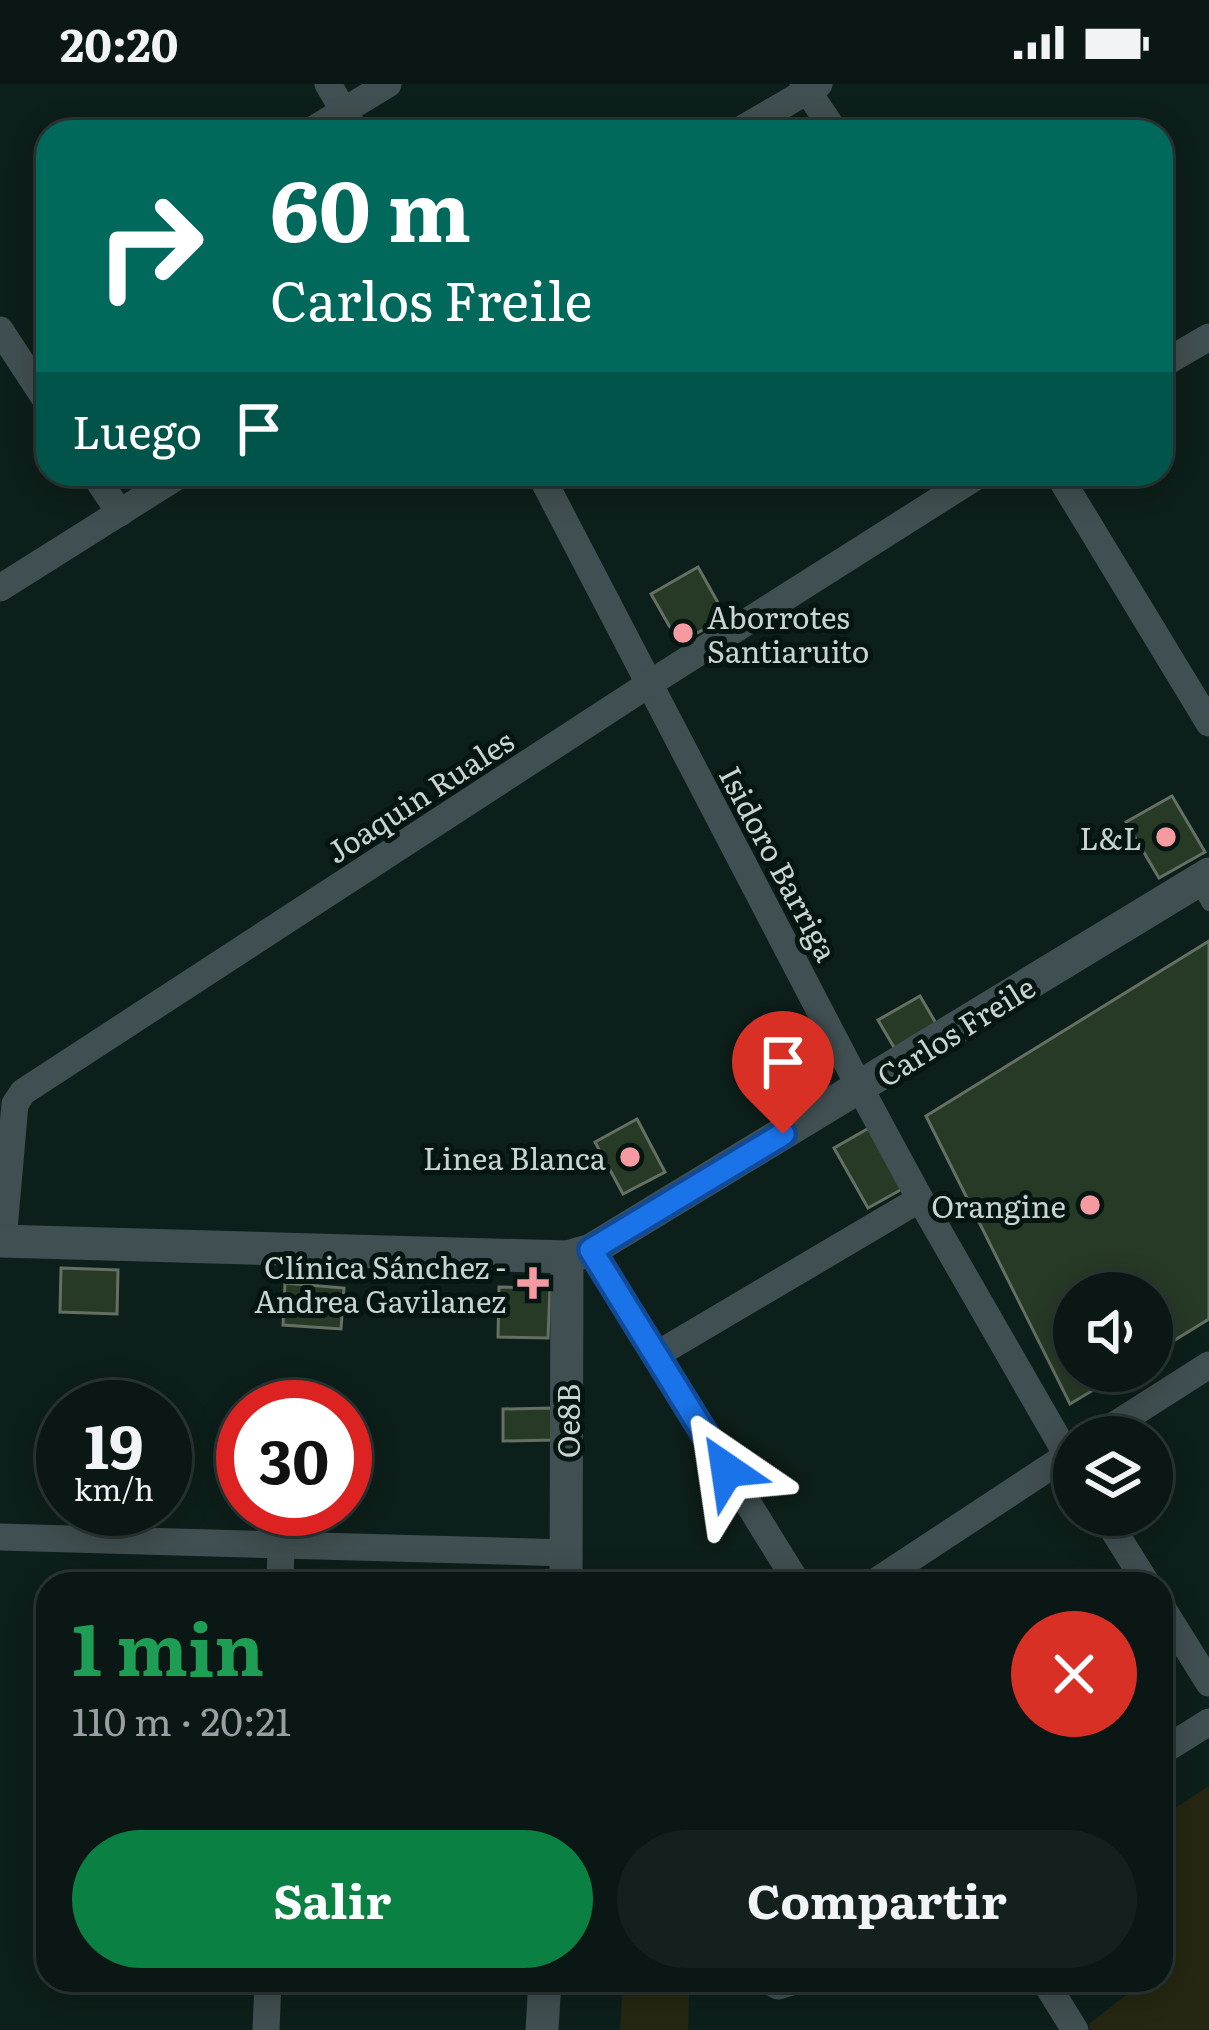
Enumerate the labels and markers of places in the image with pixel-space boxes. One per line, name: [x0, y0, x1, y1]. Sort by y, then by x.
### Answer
place label: Aborrotes Santiaruito: [707, 594, 869, 672]
marker: Aborrotes Santiaruito: [670, 620, 696, 646]
place label: L&L: [1079, 815, 1142, 859]
marker: L&L: [1153, 824, 1179, 850]
pin: [732, 1011, 834, 1134]
place label: Linea Blanca: [423, 1135, 607, 1179]
marker: Linea Blanca: [617, 1144, 643, 1170]
place label: Orangine: [931, 1183, 1066, 1227]
marker: Orangine: [1077, 1192, 1103, 1218]
place label: Clínica Sánchez - Andrea Gavilanez: [254, 1244, 506, 1322]
marker: Clínica Sánchez - Andrea Gavilanez: [517, 1267, 549, 1299]

